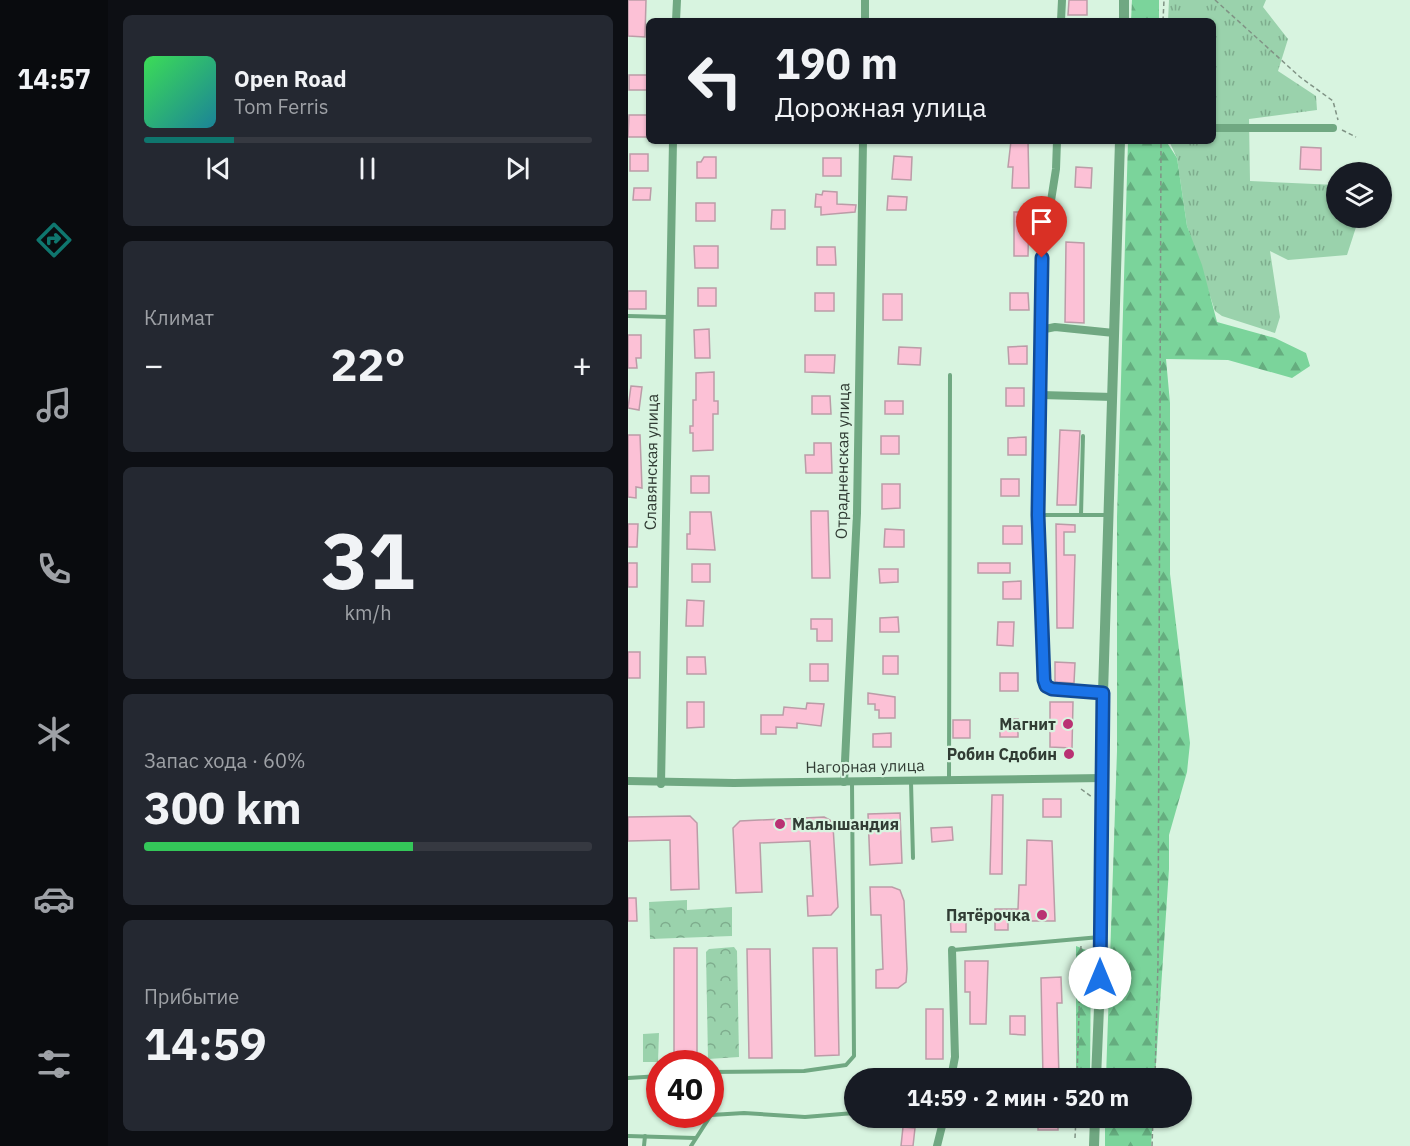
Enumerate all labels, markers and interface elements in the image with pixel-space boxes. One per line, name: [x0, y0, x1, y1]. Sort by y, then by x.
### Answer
text: 190 m: [775, 36, 898, 91]
icon: left: [676, 42, 754, 120]
text: 14:57: [17, 61, 91, 96]
text: Open Road: [234, 64, 347, 93]
text: Дорожная улица: [775, 89, 987, 124]
text: Tom Ferris: [234, 93, 329, 120]
icon: previous: [202, 152, 235, 185]
icon: pause: [351, 152, 384, 185]
icon: next: [501, 152, 534, 185]
map controls: [1326, 162, 1392, 228]
button: layers: [1326, 162, 1392, 228]
pin: [1016, 196, 1067, 258]
icon: arrive: [1025, 205, 1058, 238]
icon: directions: [33, 219, 75, 261]
text: Климат: [144, 304, 214, 331]
text: 22°: [330, 335, 406, 393]
text: −: [144, 343, 164, 386]
text: +: [572, 343, 592, 386]
street label: Отрадненская улица: [831, 382, 853, 539]
icon: music: [33, 384, 75, 426]
street label: Славянская улица: [640, 393, 662, 530]
text: 31: [321, 509, 415, 610]
icon: phone: [33, 548, 75, 590]
text: km/h: [344, 599, 392, 626]
icon: climate: [33, 713, 75, 755]
place label: Магнит: [999, 714, 1056, 734]
marker: Магнит: [1061, 717, 1075, 731]
place label: Робин Сдобин: [947, 744, 1057, 764]
text: Запас хода · 60%: [144, 747, 306, 774]
marker: Робин Сдобин: [1062, 747, 1076, 761]
street label: Нагорная улица: [805, 755, 925, 777]
text: 300 km: [144, 778, 302, 836]
place label: Малышандия: [792, 814, 899, 834]
marker: Малышандия: [773, 817, 787, 831]
icon: car: [33, 878, 75, 920]
place label: Пятёрочка: [946, 905, 1030, 925]
marker: Пятёрочка: [1035, 908, 1049, 922]
position arrow: [1068, 946, 1132, 1010]
text: Прибытие: [144, 983, 239, 1010]
text: 14:59: [144, 1014, 267, 1072]
icon: filters: [33, 1043, 75, 1085]
speed limit sign: 40: [646, 1050, 724, 1128]
text: 14:59 · 2 мин · 520 m: [907, 1083, 1129, 1112]

